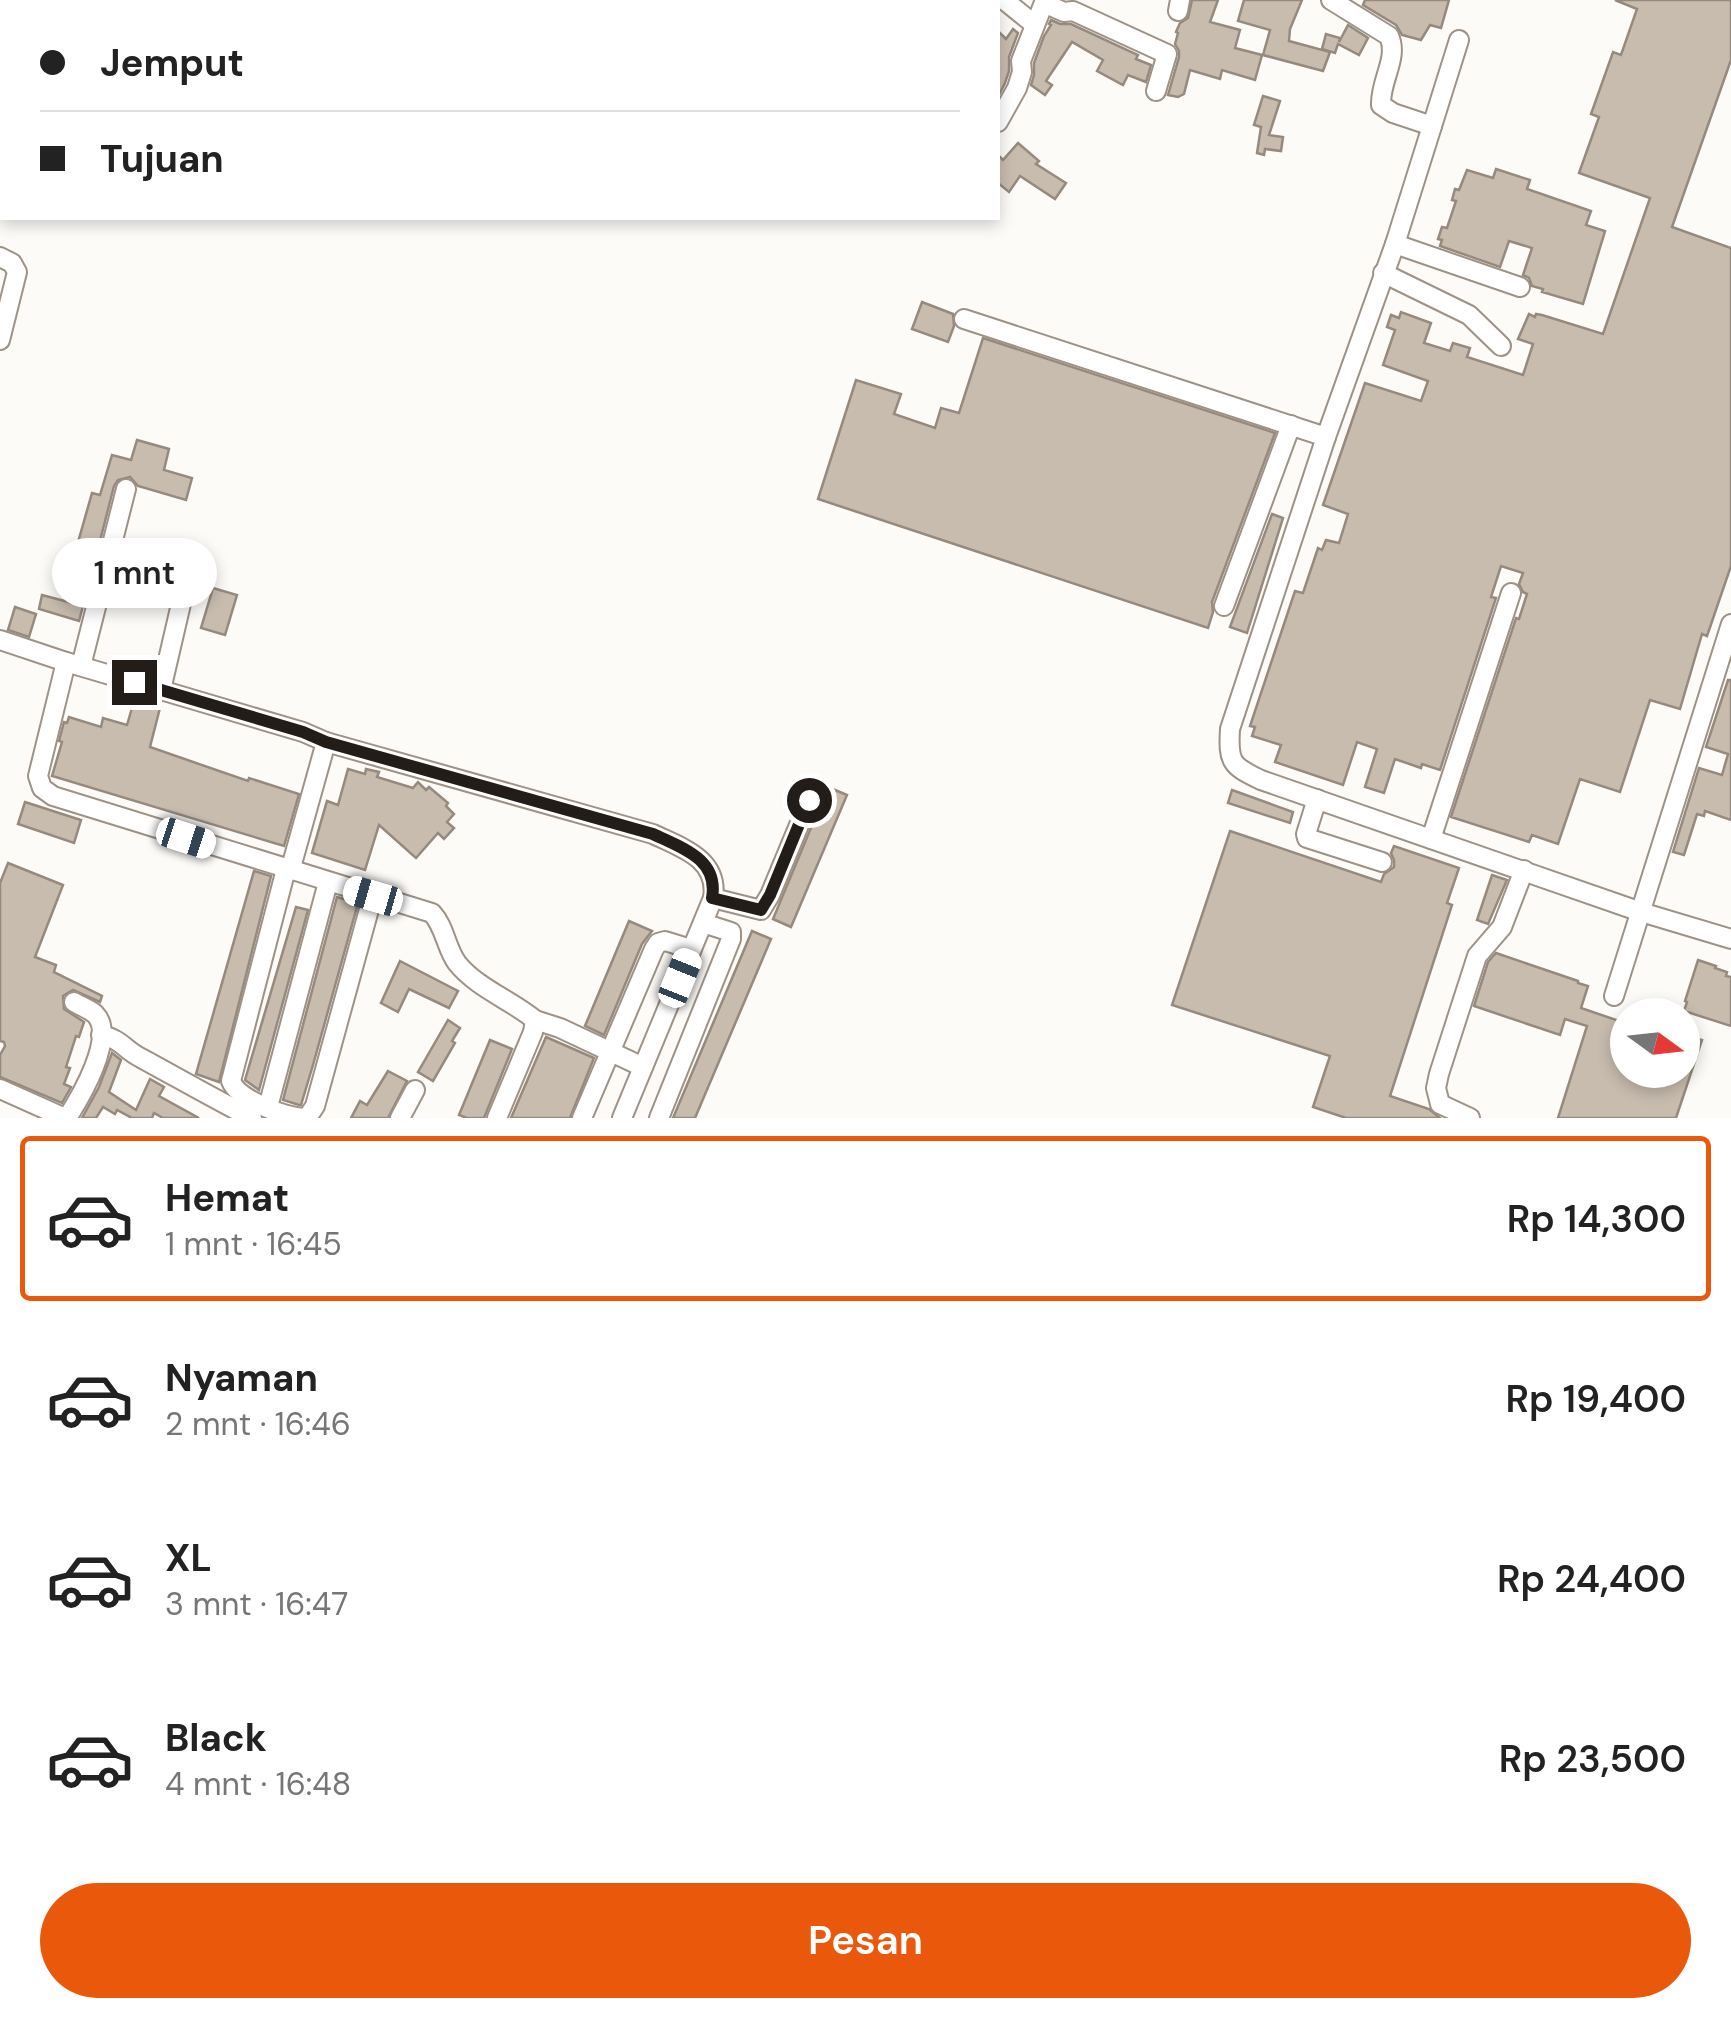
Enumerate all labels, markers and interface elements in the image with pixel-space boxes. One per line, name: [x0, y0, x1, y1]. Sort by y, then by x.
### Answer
text: Jemput: [100, 38, 244, 88]
text: Tujuan: [100, 134, 224, 184]
callout: 1 mnt: [52, 537, 216, 607]
text: 1 mnt: [94, 552, 175, 594]
route end: [112, 660, 157, 705]
route start: [787, 778, 832, 823]
car: [153, 814, 219, 862]
car: [340, 873, 406, 919]
car: [655, 945, 705, 1011]
north arrow: [1610, 998, 1700, 1088]
map controls: [1610, 998, 1700, 1088]
text: Hemat: [165, 1173, 289, 1223]
icon: car: [45, 1174, 135, 1264]
text: Rp 14,300: [1507, 1194, 1686, 1244]
text: 1 mnt · 16:45: [165, 1223, 342, 1265]
text: Nyaman: [165, 1353, 318, 1403]
icon: car: [45, 1354, 135, 1444]
text: Rp 19,400: [1505, 1374, 1686, 1424]
text: 2 mnt · 16:46: [165, 1403, 351, 1445]
text: XL: [165, 1533, 212, 1583]
icon: car: [45, 1534, 135, 1624]
text: Rp 24,400: [1497, 1554, 1686, 1604]
text: 3 mnt · 16:47: [165, 1583, 348, 1625]
text: Black: [165, 1713, 267, 1763]
icon: car: [45, 1714, 135, 1804]
text: Rp 23,500: [1499, 1734, 1686, 1784]
text: 4 mnt · 16:48: [165, 1763, 351, 1805]
button: Pesan: [40, 1883, 1691, 1998]

